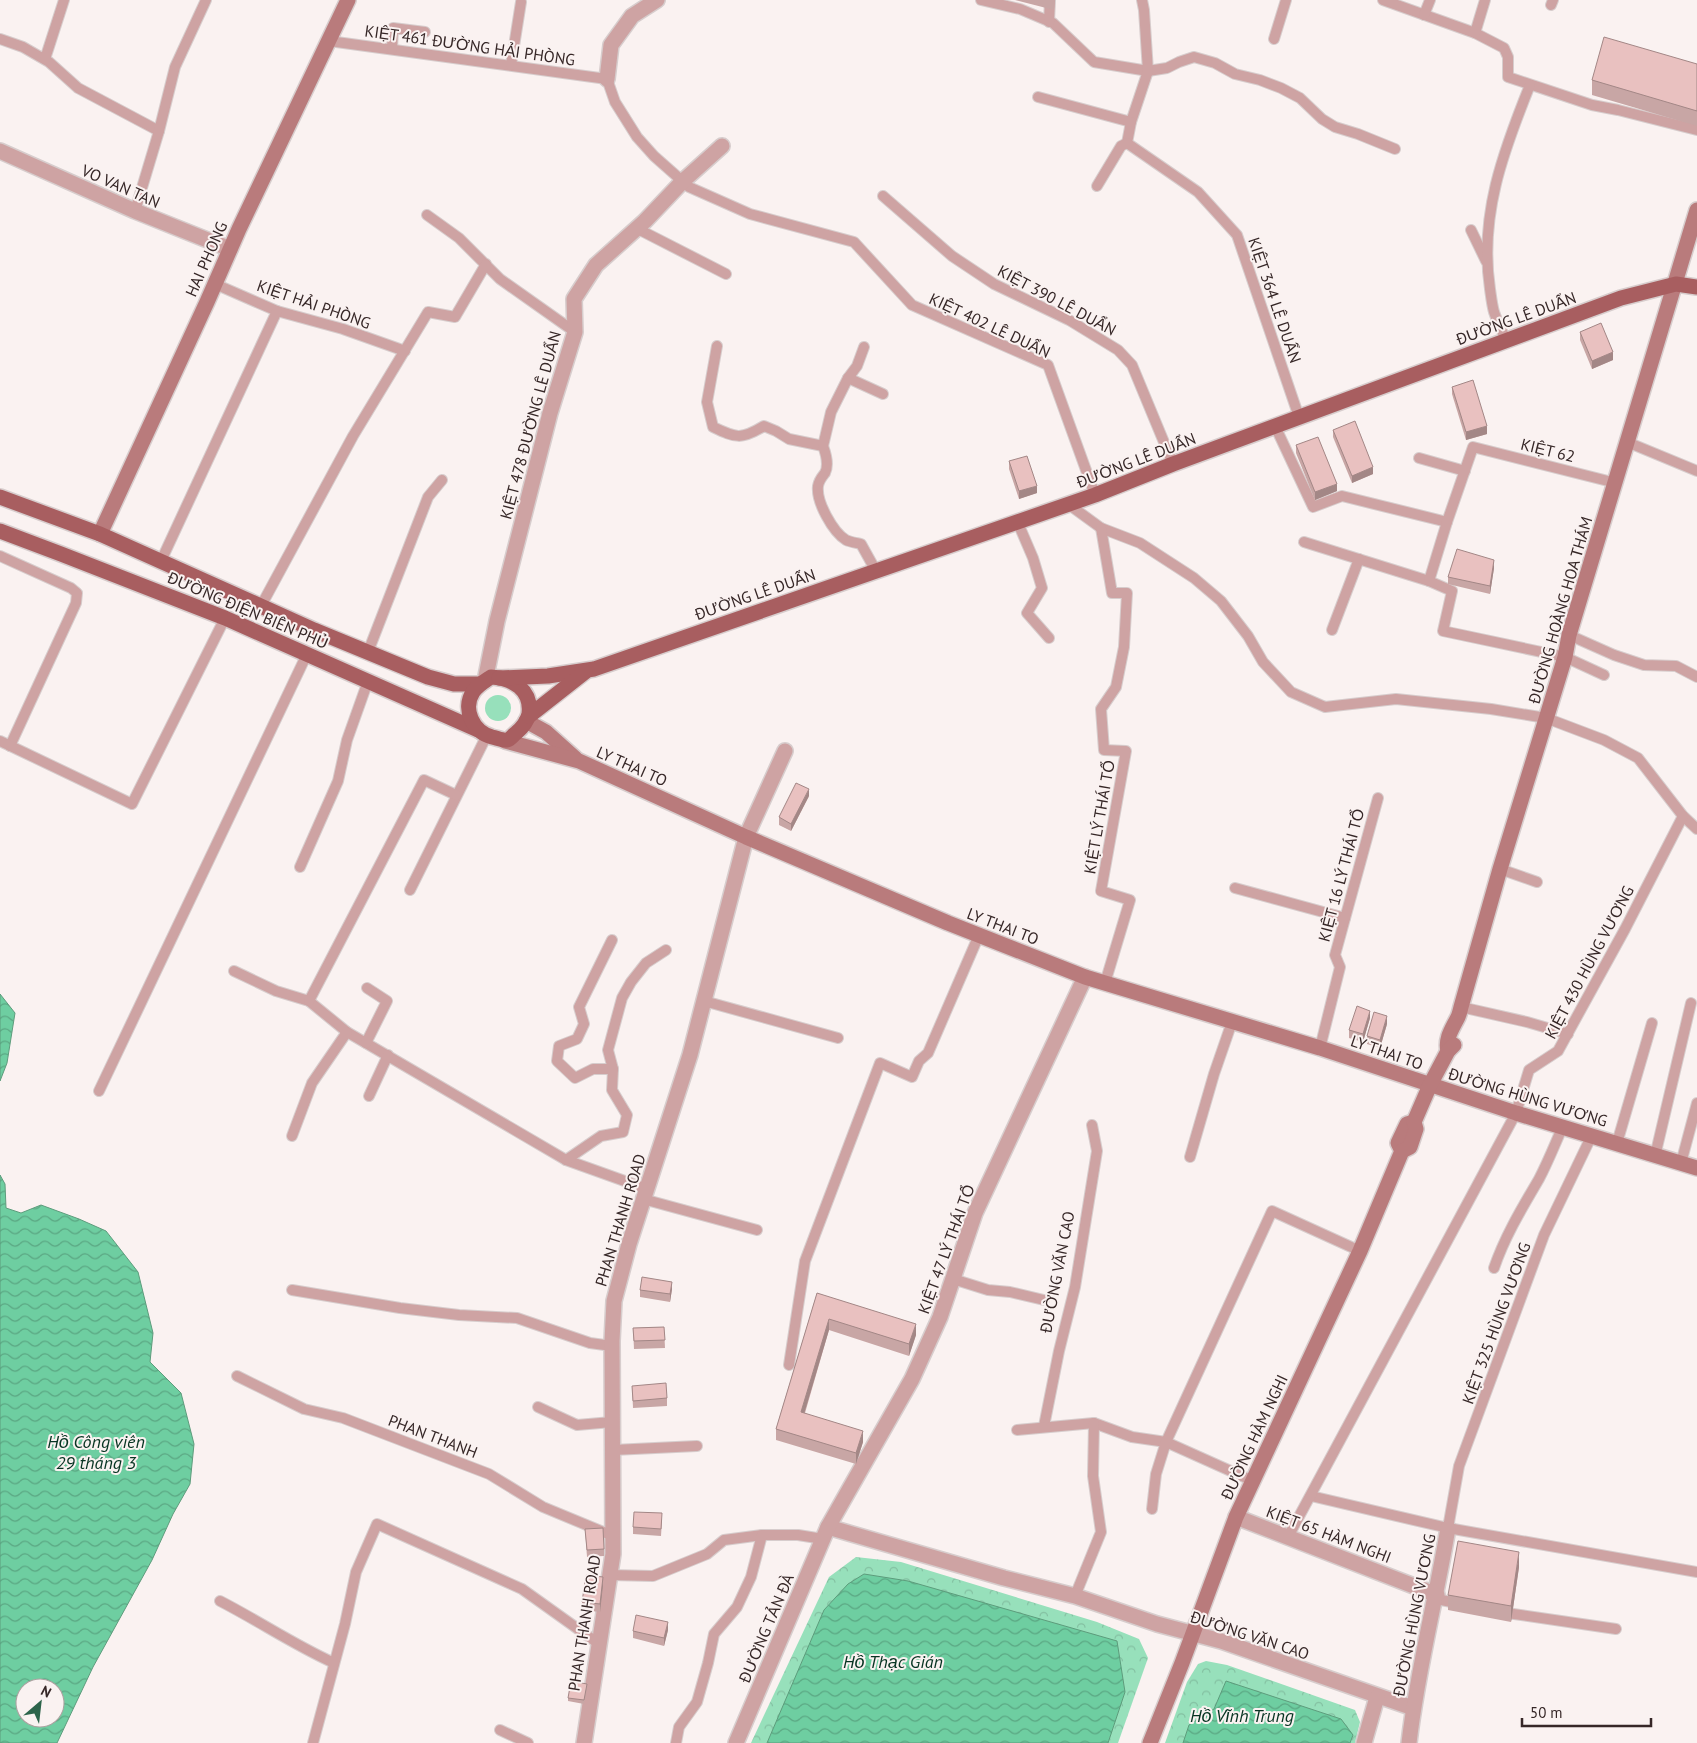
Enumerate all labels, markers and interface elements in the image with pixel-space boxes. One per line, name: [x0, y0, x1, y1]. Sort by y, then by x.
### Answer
street label: KIỆT 461 ĐƯỜNG HẢI PHÒNG: [363, 20, 577, 70]
street label: VO VAN TAN: [78, 159, 163, 212]
street label: HAI PHONG: [181, 218, 231, 300]
street label: KIỆT 364 LÊ DUẨN: [1244, 235, 1306, 365]
street label: KIỆT 390 LÊ DUẨN: [994, 260, 1120, 340]
street label: KIỆT HẢI PHÒNG: [254, 275, 374, 333]
street label: ĐƯỜNG LÊ DUẨN: [1452, 287, 1579, 349]
street label: KIỆT 402 LÊ DUẨN: [926, 288, 1054, 362]
street label: KIỆT 478 ĐƯỜNG LÊ DUẨN: [495, 329, 565, 521]
street label: ĐƯỜNG LÊ DUẨN: [1073, 428, 1198, 492]
street label: KIỆT 62: [1519, 434, 1577, 466]
street label: ĐƯỜNG HOÀNG HOA THÁM: [1523, 514, 1596, 707]
street label: ĐƯỜNG LÊ DUẨN: [691, 564, 818, 624]
street label: ĐƯỜNG ĐIỆN BIÊN PHỦ: [164, 567, 331, 653]
street label: LY THAI TO: [593, 742, 671, 790]
street label: KIỆT LÝ THÁI TỔ: [1079, 759, 1119, 875]
street label: KIỆT 16 LÝ THÁI TỔ: [1314, 806, 1368, 944]
street label: KIỆT 430 HÙNG VƯƠNG: [1540, 882, 1638, 1042]
street label: LY THAI TO: [964, 903, 1042, 949]
street label: LY THAI TO: [1348, 1030, 1426, 1074]
street label: ĐƯỜNG HÙNG VƯƠNG: [1445, 1063, 1610, 1131]
street label: PHAN THANH ROAD: [590, 1151, 650, 1289]
street label: KIỆT 47 LÝ THÁI TỔ: [913, 1182, 979, 1316]
street label: ĐƯỜNG VĂN CAO: [1035, 1209, 1079, 1336]
street label: KIỆT 325 HÙNG VƯƠNG: [1457, 1239, 1535, 1407]
street label: ĐƯỜNG HÀM NGHI: [1216, 1371, 1292, 1504]
street label: PHAN THANH: [385, 1410, 481, 1462]
water label: Hồ Công viên 29 tháng 3: [47, 1430, 145, 1474]
street label: KIỆT 65 HÀM NGHI: [1264, 1501, 1394, 1567]
street label: ĐƯỜNG HÙNG VƯƠNG: [1388, 1532, 1440, 1699]
street label: PHAN THANH ROAD: [563, 1553, 605, 1693]
street label: ĐƯỜNG TẢN ĐÀ: [734, 1570, 798, 1686]
street label: ĐƯỜNG VĂN CAO: [1187, 1606, 1312, 1664]
water label: Hồ Thạc Gián: [843, 1650, 943, 1673]
north arrow: [15, 1678, 65, 1728]
text: N: [38, 1681, 54, 1702]
scale bar: [1522, 1696, 1651, 1728]
text: 50 m: [1530, 1703, 1563, 1722]
water label: Hồ Vĩnh Trung: [1190, 1704, 1294, 1727]

